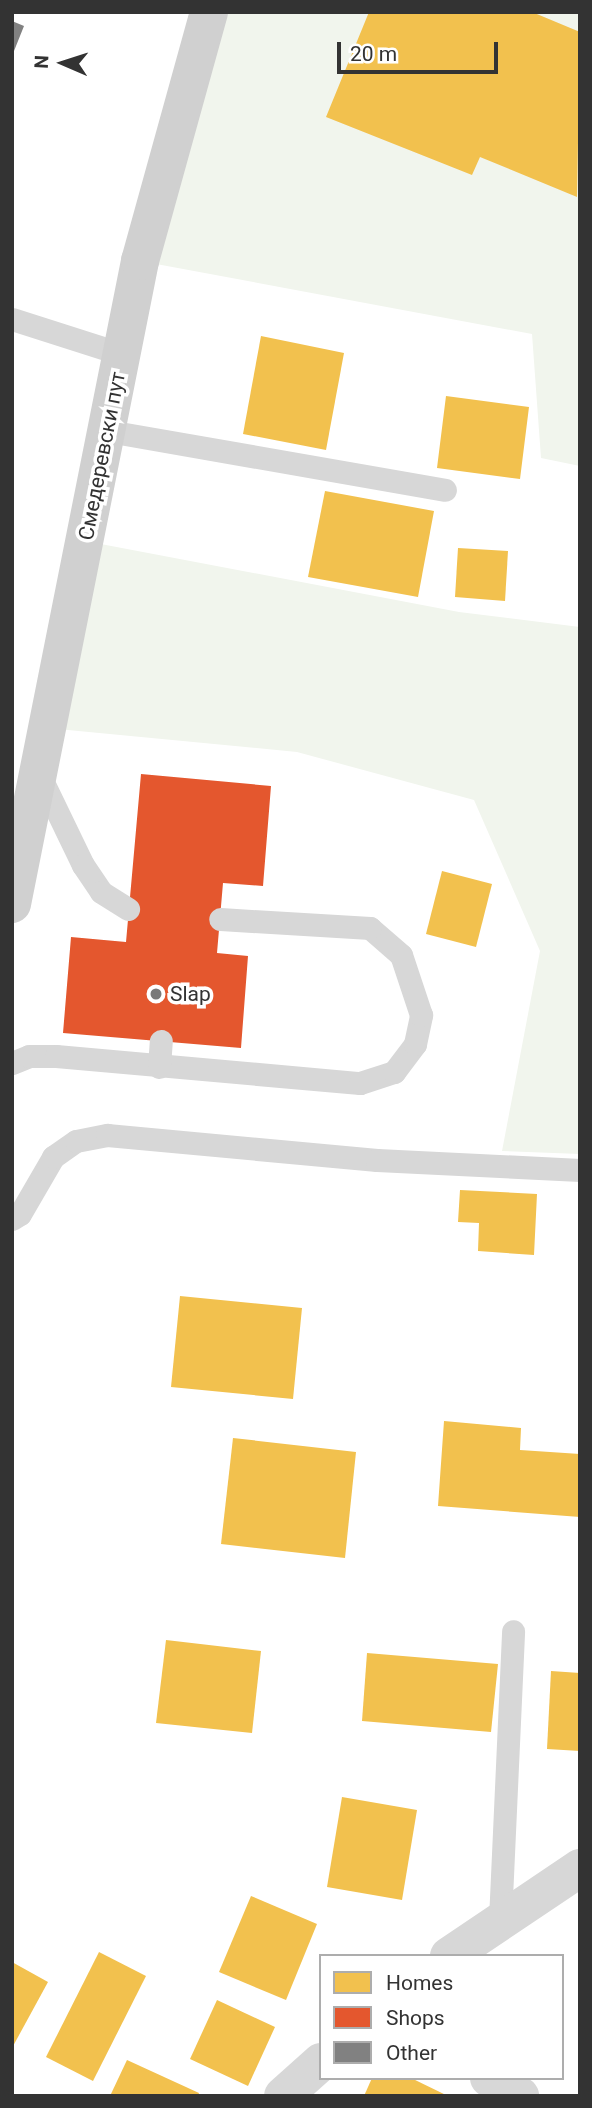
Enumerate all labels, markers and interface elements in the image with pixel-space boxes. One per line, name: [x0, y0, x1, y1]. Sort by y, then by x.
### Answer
north arrow: [28, 28, 98, 98]
scale bar: [340, 28, 501, 72]
text: 20 m: [350, 42, 397, 66]
text: N: [30, 55, 53, 69]
street label: Смедеревски пут: [73, 370, 131, 542]
place label: Slap: [170, 981, 211, 1007]
marker: Slap: [148, 986, 164, 1002]
legend: [319, 1954, 564, 2080]
text: Homes: [386, 1971, 453, 1995]
text: Shops: [386, 2006, 445, 2030]
text: Other: [386, 2041, 437, 2065]

